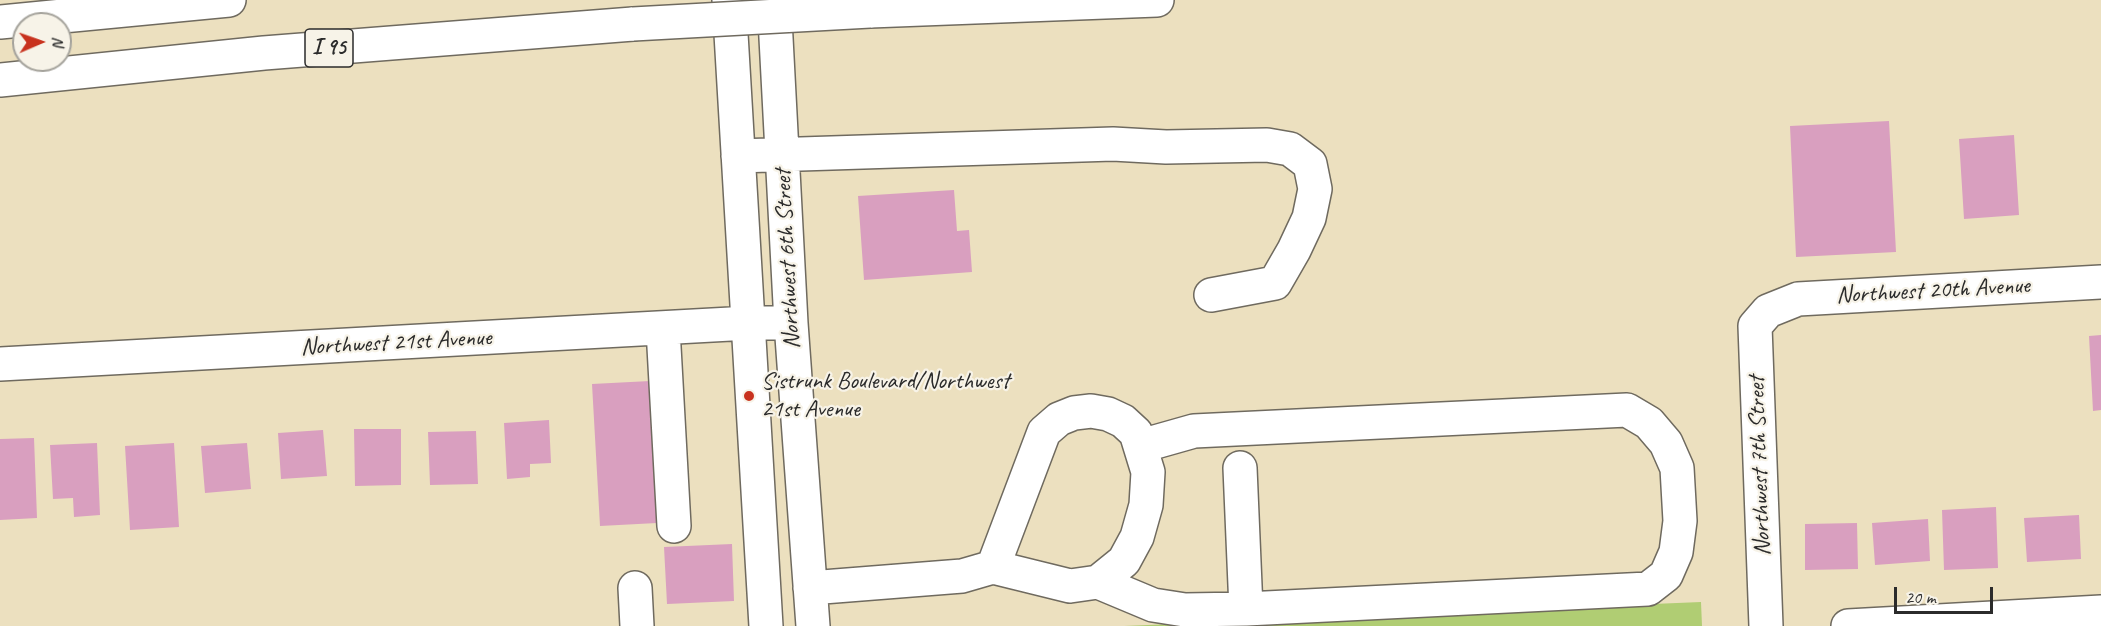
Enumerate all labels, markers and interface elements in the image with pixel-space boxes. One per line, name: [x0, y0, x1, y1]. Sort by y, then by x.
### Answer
north arrow: [12, 12, 72, 72]
road number: I 95: [305, 29, 353, 67]
text: N: [48, 36, 68, 47]
street label: Northwest 6th Street: [769, 168, 807, 350]
street label: Northwest 20th Avenue: [1835, 272, 2031, 310]
street label: Northwest 21st Avenue: [300, 324, 492, 362]
place label: Sistrunk Boulevard/Northwest 21st Avenue: [761, 368, 1009, 424]
street label: Northwest 7th Street: [1742, 375, 1778, 557]
marker: Sistrunk Boulevard/Northwest 21st Avenue: [742, 389, 756, 403]
scale bar: [1897, 575, 1996, 613]
text: 20 m: [1905, 586, 1936, 608]

